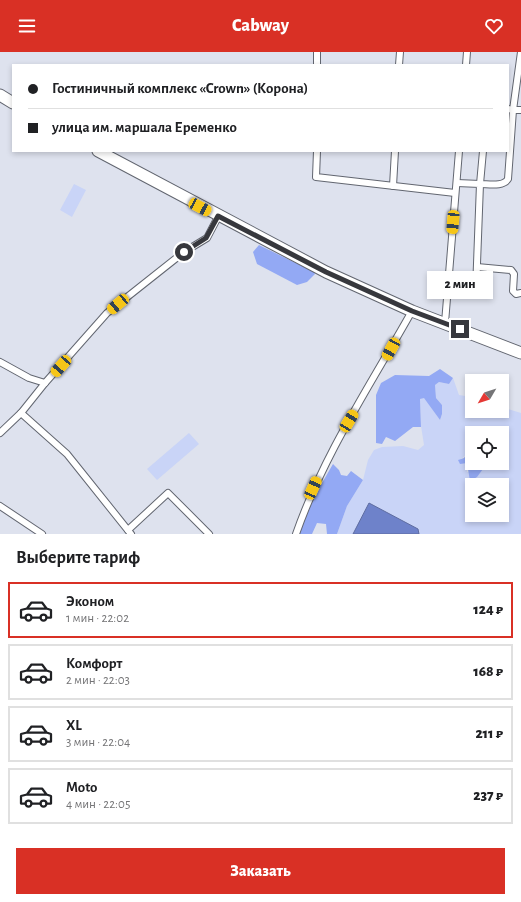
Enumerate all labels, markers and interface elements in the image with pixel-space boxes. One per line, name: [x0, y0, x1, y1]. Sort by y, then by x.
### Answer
icon: menu: [16, 15, 38, 37]
icon: heart: [483, 15, 505, 37]
text: Cabway: [232, 17, 289, 35]
text: Гостиничный комплекс «Crown» (Корона): [52, 81, 308, 96]
text: улица им. маршала Еременко: [52, 120, 237, 135]
car: [187, 196, 213, 218]
car: [446, 210, 460, 234]
route start: [175, 243, 193, 261]
callout: 2 мин: [427, 271, 493, 299]
text: 2 мин: [445, 278, 475, 291]
car: [105, 292, 131, 316]
route end: [451, 320, 469, 338]
car: [380, 336, 402, 362]
car: [49, 353, 73, 379]
north arrow: [465, 374, 509, 418]
map controls: [465, 374, 509, 522]
car: [338, 408, 360, 434]
button: locate: [465, 426, 509, 470]
car: [303, 475, 323, 501]
button: layers: [465, 478, 509, 522]
text: Выберите тариф: [16, 549, 140, 567]
icon: car: [18, 592, 54, 628]
text: Эконом: [66, 594, 114, 609]
text: 124 ₽: [473, 602, 503, 617]
text: 1 мин · 22:02: [66, 612, 129, 625]
icon: car: [18, 654, 54, 690]
text: Комфорт: [66, 656, 122, 671]
text: 168 ₽: [473, 664, 503, 679]
text: 2 мин · 22:03: [66, 674, 130, 687]
icon: car: [18, 716, 54, 752]
text: XL: [66, 718, 82, 733]
text: 211 ₽: [475, 726, 503, 741]
text: 3 мин · 22:04: [66, 736, 130, 749]
icon: car: [18, 778, 54, 814]
text: Moto: [66, 780, 98, 795]
text: 237 ₽: [473, 788, 503, 803]
text: 4 мин · 22:05: [66, 798, 130, 811]
button: Заказать: [16, 848, 505, 894]

